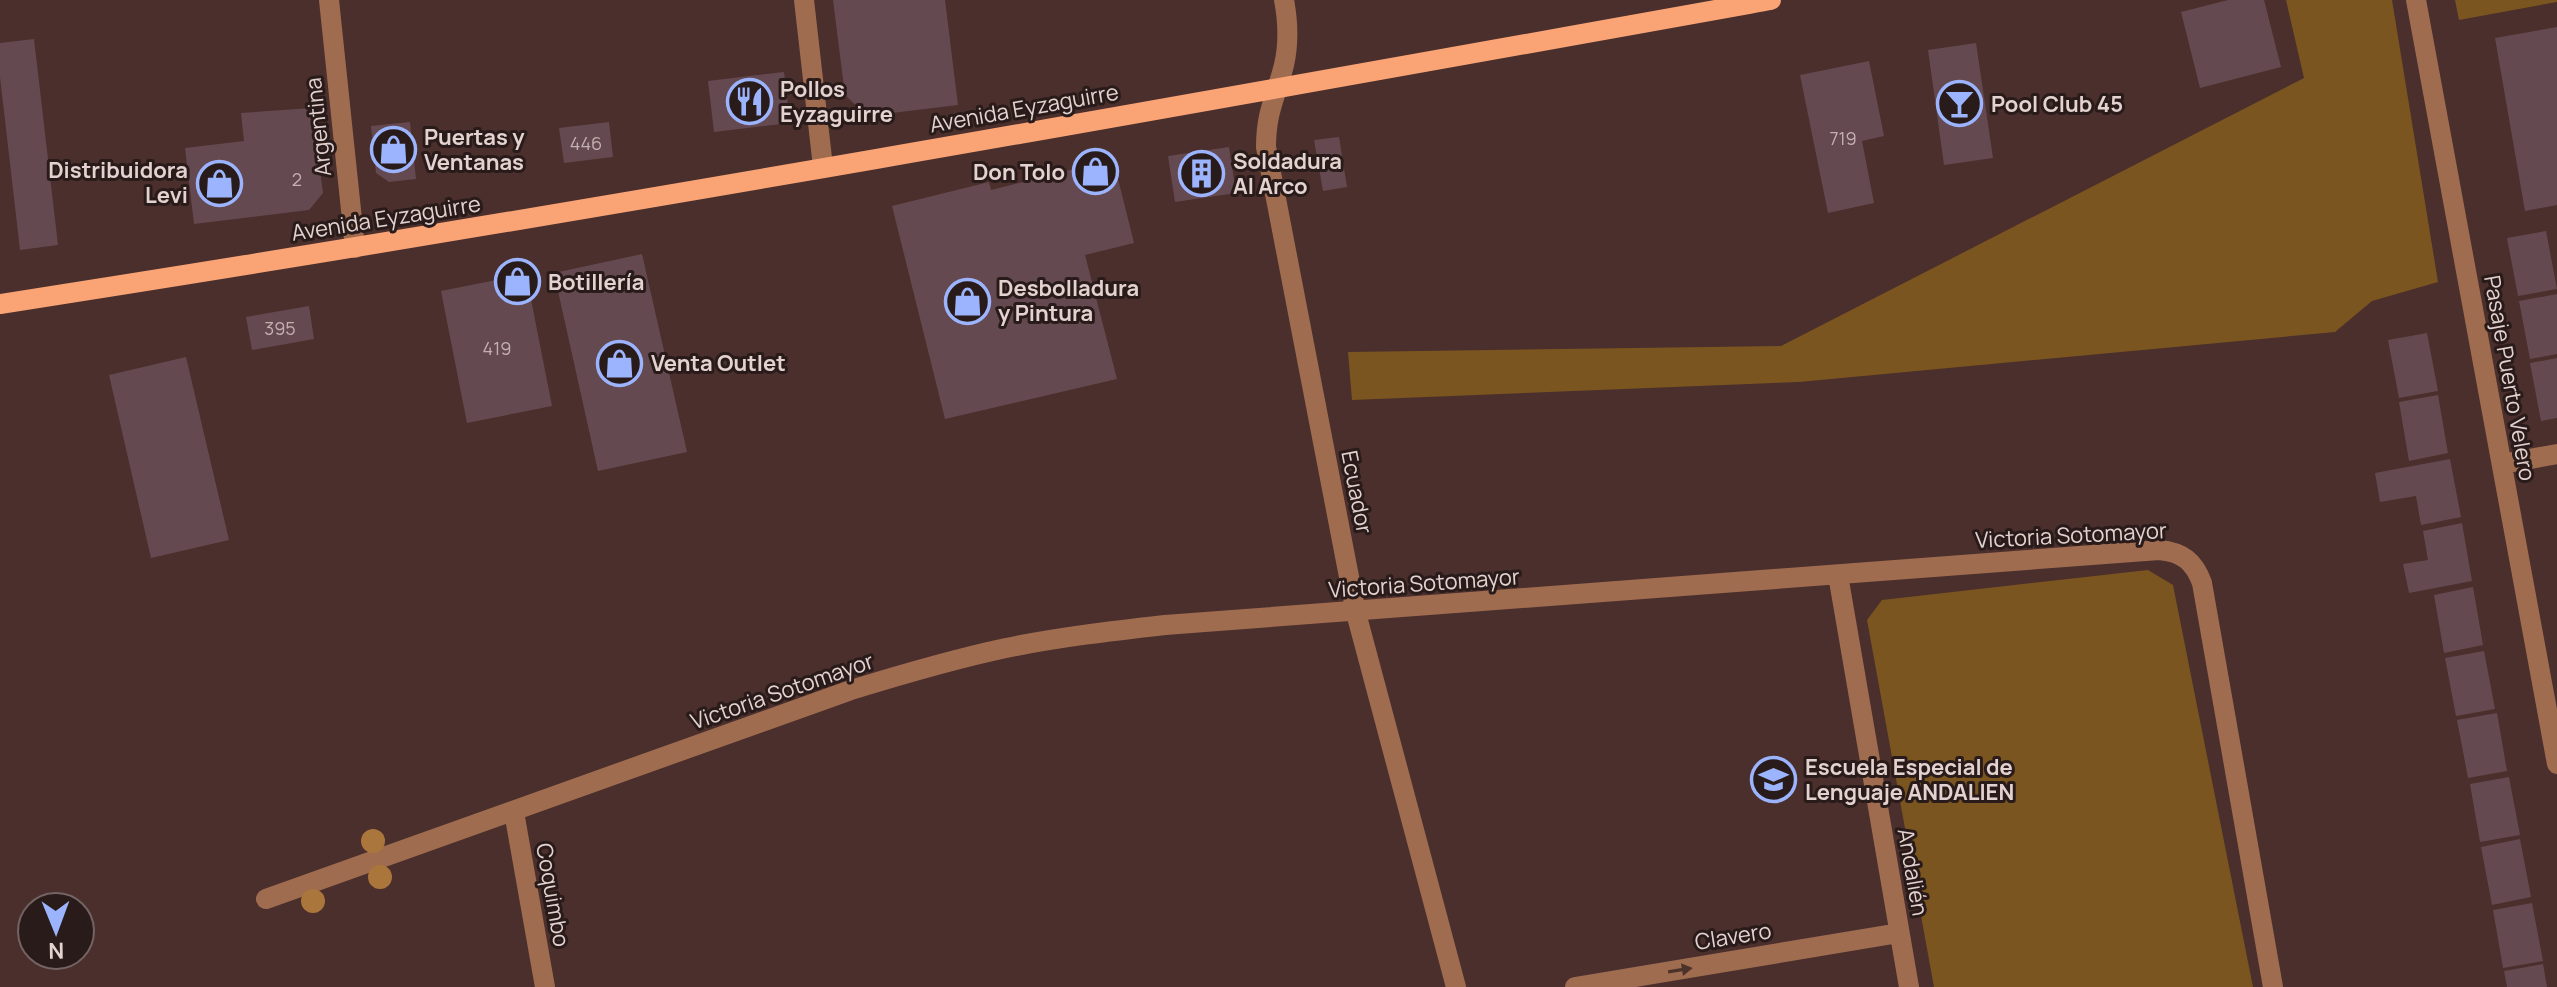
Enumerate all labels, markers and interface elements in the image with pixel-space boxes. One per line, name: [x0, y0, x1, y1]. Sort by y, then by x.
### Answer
place label: Pollos Eyzaguirre: [780, 74, 893, 129]
street label: Argentina: [298, 76, 338, 178]
street label: Avenida Eyzaguirre: [927, 77, 1121, 139]
restaurant icon: Pollos Eyzaguirre: [725, 78, 773, 126]
bar icon: Pool Club 45: [1936, 80, 1984, 128]
place label: Pool Club 45: [1991, 89, 2123, 119]
place label: Puertas y Ventanas: [424, 122, 525, 177]
shop icon: Puertas y Ventanas: [369, 126, 417, 174]
house number: 719: [1829, 126, 1857, 150]
house number: 446: [570, 131, 602, 155]
place label: Soldadura Al Arco: [1233, 146, 1342, 201]
shop icon: Don Tolo: [1072, 148, 1120, 196]
building icon: Soldadura Al Arco: [1178, 150, 1226, 198]
place label: Distribuidora Levi: [48, 155, 188, 210]
place label: Don Tolo: [973, 157, 1065, 187]
shop icon: Distribuidora Levi: [195, 159, 243, 207]
house number: 2: [292, 167, 302, 191]
street label: Avenida Eyzaguirre: [289, 188, 483, 248]
shop icon: Botillería: [493, 258, 541, 306]
place label: Botillería: [548, 267, 644, 297]
place label: Desbolladura y Pintura: [998, 273, 1139, 328]
street label: Pasaje Puerto Velero: [2477, 273, 2543, 483]
shop icon: Desbolladura y Pintura: [943, 277, 991, 325]
house number: 395: [264, 316, 296, 340]
house number: 419: [483, 336, 511, 360]
shop icon: Venta Outlet: [596, 339, 644, 387]
place label: Venta Outlet: [651, 348, 786, 378]
street label: Ecuador: [1334, 448, 1380, 536]
street label: Victoria Sotomayor: [1975, 515, 2167, 555]
street label: Victoria Sotomayor: [1327, 561, 1521, 605]
street label: Victoria Sotomayor: [687, 646, 877, 736]
place label: Escuela Especial de Lenguaje ANDALIEN: [1805, 752, 2014, 807]
school or university icon: Escuela Especial de Lenguaje ANDALIEN: [1750, 756, 1798, 804]
street label: Andalién: [1891, 826, 1935, 918]
street label: Coquimbo: [529, 841, 577, 949]
north arrow: [16, 891, 96, 971]
street label: Clavero: [1693, 915, 1773, 957]
text: N: [48, 936, 65, 966]
one-way arrow: [1668, 963, 1693, 975]

